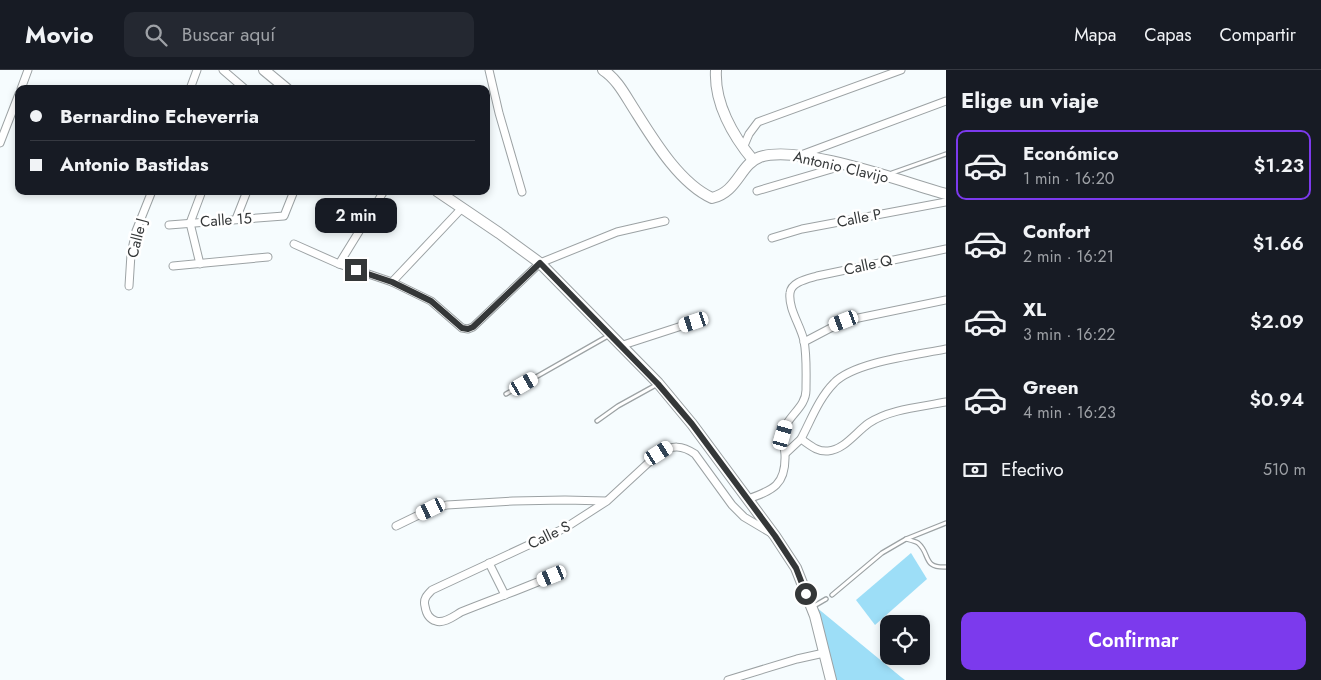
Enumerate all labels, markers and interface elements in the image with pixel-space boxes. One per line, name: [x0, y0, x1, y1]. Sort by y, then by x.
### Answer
search box: [124, 12, 474, 57]
text: Movio: [25, 17, 94, 52]
icon: search: [142, 21, 170, 49]
text: Buscar aquí: [182, 21, 275, 48]
text: Mapa: [1074, 22, 1116, 48]
text: Capas: [1144, 22, 1192, 48]
text: Compartir: [1220, 22, 1296, 48]
text: Elige un viaje: [961, 84, 1099, 116]
text: Bernardino Echeverria: [60, 103, 259, 130]
text: Económico: [1023, 140, 1119, 167]
icon: car: [963, 143, 1008, 188]
street label: Antonio Clavijo: [791, 145, 891, 189]
text: Antonio Bastidas: [60, 151, 209, 178]
text: $1.23: [1254, 152, 1304, 179]
text: 1 min · 16:20: [1023, 167, 1114, 190]
callout: 2 min: [315, 198, 397, 232]
street label: Calle P: [835, 203, 883, 233]
text: 2 min: [335, 204, 377, 227]
street label: Calle 15: [199, 207, 253, 233]
street label: Calle J: [121, 216, 153, 260]
text: Confort: [1023, 218, 1090, 245]
icon: car: [963, 221, 1008, 266]
text: $1.66: [1253, 230, 1304, 257]
text: 2 min · 16:21: [1023, 245, 1114, 268]
street label: Calle Q: [842, 249, 894, 281]
route end: [345, 259, 367, 281]
text: XL: [1023, 296, 1046, 323]
icon: car: [963, 299, 1008, 344]
text: $2.09: [1250, 308, 1304, 335]
car: [827, 309, 860, 333]
car: [677, 310, 710, 334]
text: 3 min · 16:22: [1023, 323, 1115, 346]
car: [507, 370, 540, 398]
text: Green: [1023, 374, 1079, 401]
icon: car: [963, 377, 1008, 422]
text: $0.94: [1249, 386, 1304, 413]
text: 4 min · 16:23: [1023, 401, 1116, 424]
car: [771, 419, 794, 451]
car: [642, 439, 675, 467]
icon: cash: [961, 456, 989, 484]
text: Efectivo: [1001, 456, 1064, 483]
text: 510 m: [1263, 458, 1306, 481]
car: [414, 496, 447, 522]
street label: Calle S: [524, 515, 574, 555]
car: [535, 563, 568, 589]
route start: [795, 583, 817, 605]
button: Confirmar: [961, 612, 1306, 670]
map controls: [880, 615, 930, 665]
button: locate: [880, 615, 930, 665]

